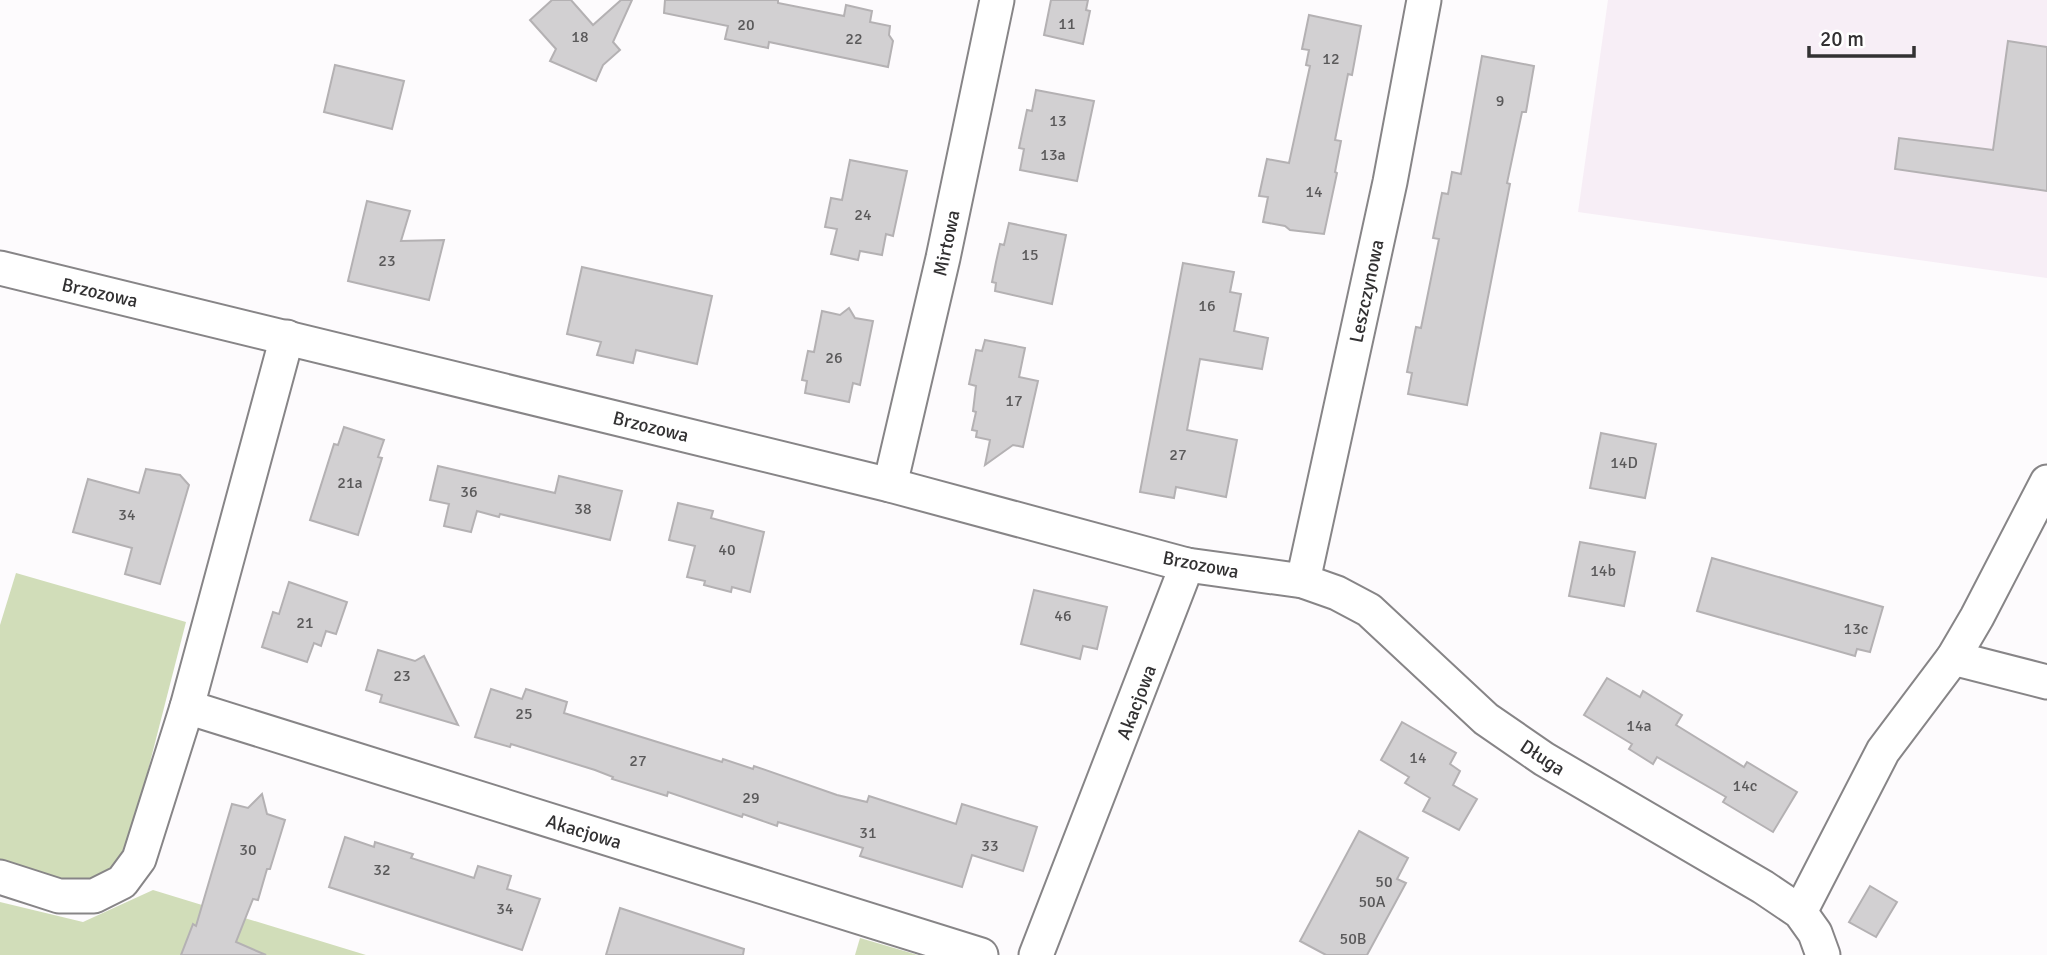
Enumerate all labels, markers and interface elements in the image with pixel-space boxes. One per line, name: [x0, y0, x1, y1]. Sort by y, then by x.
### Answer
house number: 11: [1058, 14, 1076, 34]
scale bar: [1809, 14, 1914, 58]
house number: 20: [737, 15, 755, 35]
text: 20 m: [1820, 26, 1864, 52]
house number: 18: [571, 27, 589, 47]
house number: 22: [845, 29, 863, 49]
house number: 12: [1322, 49, 1340, 69]
house number: 9: [1496, 91, 1504, 111]
house number: 13: [1049, 111, 1067, 131]
house number: 13a: [1040, 145, 1066, 165]
house number: 14: [1305, 182, 1323, 202]
house number: 24: [854, 205, 872, 225]
street label: Mirtowa: [928, 208, 966, 279]
street label: Leszczynowa: [1344, 237, 1390, 345]
house number: 15: [1021, 245, 1039, 265]
house number: 23: [378, 251, 396, 271]
street label: Brzozowa: [59, 273, 140, 313]
house number: 16: [1198, 296, 1216, 316]
house number: 26: [825, 348, 843, 368]
house number: 17: [1005, 391, 1023, 411]
street label: Brzozowa: [610, 406, 691, 448]
house number: 27: [1169, 445, 1187, 465]
house number: 14D: [1610, 453, 1638, 473]
house number: 21a: [337, 473, 363, 493]
house number: 36: [460, 482, 478, 502]
house number: 38: [574, 499, 592, 519]
house number: 34: [118, 505, 136, 525]
house number: 40: [718, 540, 736, 560]
street label: Brzozowa: [1161, 546, 1241, 584]
house number: 14b: [1590, 561, 1616, 581]
house number: 46: [1054, 606, 1072, 626]
house number: 21: [296, 613, 314, 633]
house number: 13c: [1844, 619, 1868, 639]
street label: Akacjowa: [1112, 662, 1162, 743]
house number: 23: [393, 666, 411, 686]
house number: 25: [515, 704, 533, 724]
house number: 14a: [1626, 716, 1652, 736]
street label: Długa: [1515, 735, 1569, 781]
house number: 14: [1409, 748, 1427, 768]
house number: 27: [629, 751, 647, 771]
house number: 14c: [1733, 776, 1757, 796]
house number: 29: [742, 788, 760, 808]
street label: Akacjowa: [543, 809, 625, 855]
house number: 31: [859, 823, 877, 843]
house number: 33: [981, 836, 999, 856]
house number: 30: [239, 840, 257, 860]
house number: 32: [373, 860, 391, 880]
house number: 50: [1375, 872, 1393, 892]
house number: 50A: [1358, 892, 1386, 912]
house number: 34: [496, 899, 514, 919]
house number: 50B: [1340, 929, 1366, 949]

